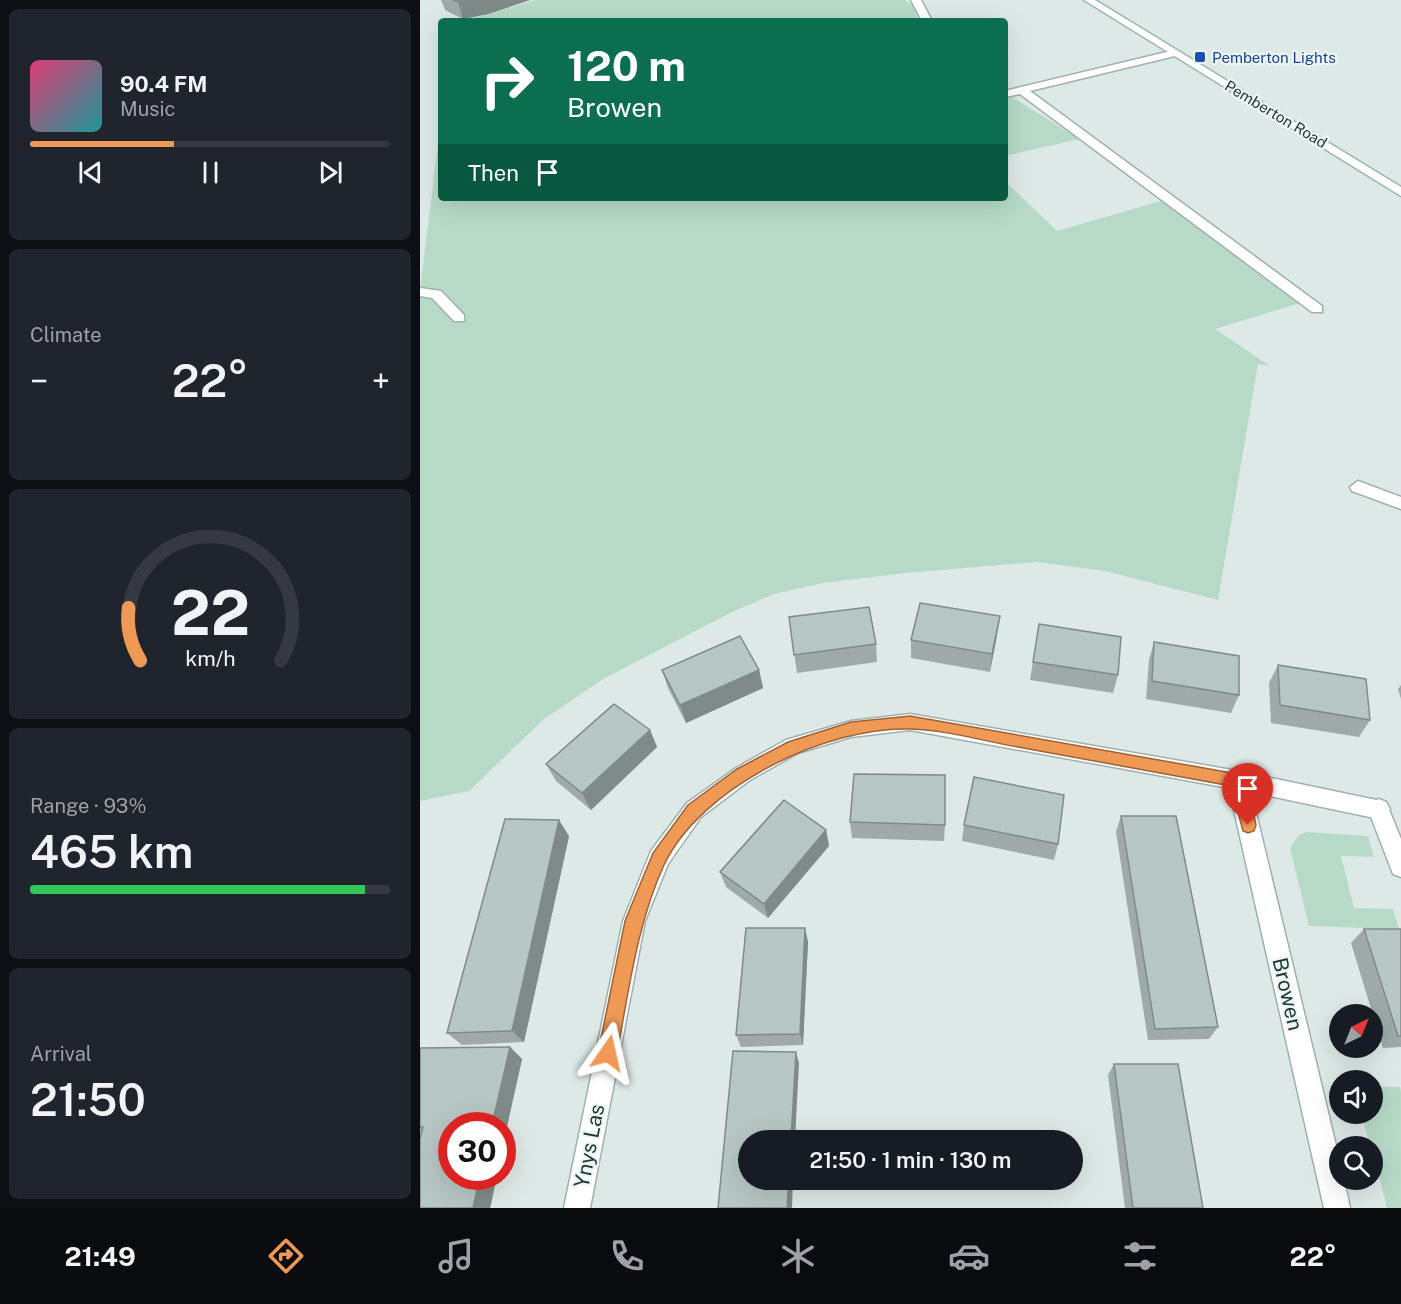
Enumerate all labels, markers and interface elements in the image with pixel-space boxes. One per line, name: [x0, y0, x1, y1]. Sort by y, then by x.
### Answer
text: 120 m: [567, 41, 686, 90]
icon: right: [468, 42, 546, 120]
place label: Pemberton Lights: [1212, 49, 1336, 66]
marker: Pemberton Lights: [1193, 50, 1207, 64]
text: 90.4 FM: [120, 71, 208, 97]
street label: Pemberton Road: [1222, 77, 1330, 151]
text: Browen: [567, 91, 662, 123]
text: Music: [120, 97, 175, 121]
icon: previous: [74, 156, 107, 189]
icon: pause: [194, 156, 227, 189]
icon: next: [314, 156, 347, 189]
icon: arrive: [531, 156, 564, 189]
text: Then: [468, 160, 519, 186]
text: Climate: [30, 323, 102, 347]
text: 22°: [172, 354, 248, 407]
text: −: [30, 362, 48, 400]
text: +: [372, 362, 390, 400]
text: 22: [170, 576, 250, 649]
text: km/h: [185, 646, 235, 671]
pin: [1222, 763, 1273, 825]
icon: arrive: [1231, 772, 1264, 805]
text: Range · 93%: [30, 794, 146, 818]
text: 465 km: [30, 825, 193, 878]
street label: Browen: [1267, 955, 1309, 1033]
north arrow: [1329, 1004, 1383, 1058]
map controls: [1329, 1004, 1383, 1190]
position arrow: [576, 1021, 640, 1085]
text: Arrival: [30, 1042, 92, 1066]
button: sound: [1329, 1070, 1383, 1124]
text: 21:50: [30, 1073, 146, 1126]
street label: Ynys Las: [569, 1102, 609, 1190]
speed limit sign: 30: [438, 1112, 516, 1190]
button: search: [1329, 1136, 1383, 1190]
text: 21:50 · 1 min · 130 m: [810, 1147, 1011, 1173]
icon: directions: [265, 1235, 307, 1277]
icon: music: [435, 1235, 477, 1277]
icon: phone: [606, 1235, 648, 1277]
icon: climate: [777, 1235, 819, 1277]
icon: car: [948, 1235, 990, 1277]
icon: filters: [1119, 1235, 1161, 1277]
text: 21:49: [64, 1240, 136, 1272]
text: 22°: [1290, 1240, 1337, 1272]

